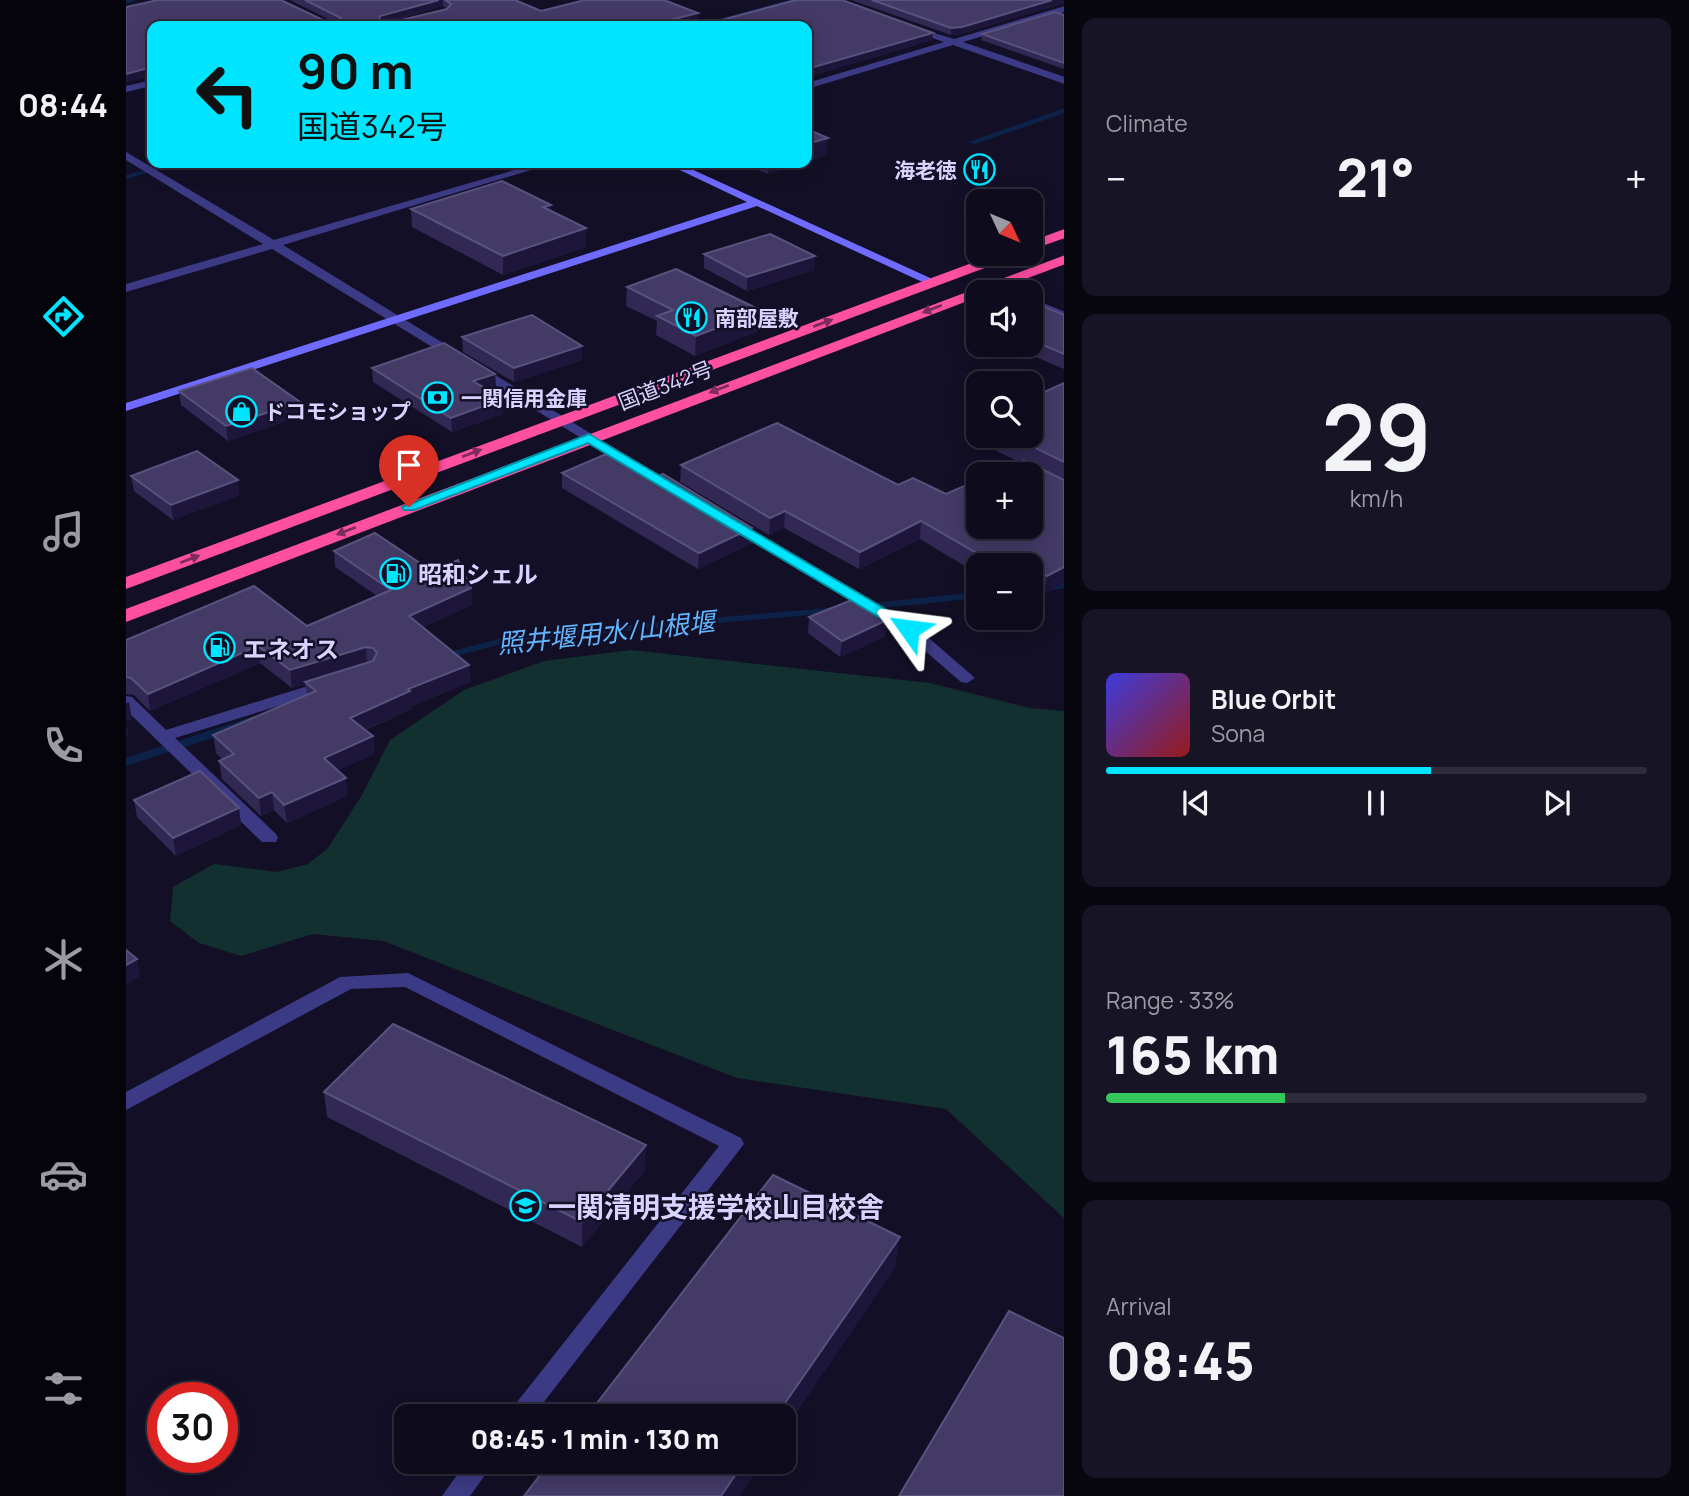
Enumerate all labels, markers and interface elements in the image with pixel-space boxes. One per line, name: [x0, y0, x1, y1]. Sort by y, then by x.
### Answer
text: 90 m: [297, 37, 414, 104]
icon: left: [182, 49, 273, 140]
text: 08:44: [18, 83, 108, 127]
text: 国道342号: [297, 104, 448, 148]
text: Climate: [1106, 107, 1188, 139]
text: 21°: [1337, 142, 1415, 213]
text: −: [1106, 152, 1127, 204]
text: +: [1625, 152, 1647, 204]
restaurant icon: 海老徳: [963, 153, 997, 187]
place label: 海老徳: [894, 156, 957, 184]
north arrow: [966, 189, 1043, 266]
map controls: [966, 189, 1043, 630]
button: sound: [966, 280, 1043, 357]
icon: directions: [39, 292, 88, 341]
restaurant icon: 南部屋敷: [675, 301, 709, 335]
place label: 南部屋敷: [715, 304, 799, 332]
one-way arrow: [921, 304, 942, 315]
one-way arrow: [812, 317, 833, 328]
street label: 国道342号: [614, 354, 716, 416]
button: search: [966, 371, 1043, 448]
text: 29: [1321, 374, 1432, 498]
bank icon: 一関信用金庫: [421, 381, 455, 415]
place label: 一関信用金庫: [461, 384, 587, 412]
one-way arrow: [708, 384, 729, 395]
shop icon: ドコモショップ: [224, 394, 258, 428]
place label: ドコモショップ: [264, 397, 411, 425]
pin: [379, 435, 439, 507]
icon: arrive: [390, 446, 428, 484]
one-way arrow: [461, 447, 482, 458]
button: +: [966, 462, 1043, 539]
text: km/h: [1350, 482, 1403, 514]
icon: music: [39, 507, 88, 556]
one-way arrow: [335, 526, 356, 537]
one-way arrow: [179, 553, 200, 564]
button: −: [966, 553, 1043, 630]
fuel station icon: 昭和シェル: [378, 556, 412, 590]
place label: 昭和シェル: [418, 557, 538, 590]
position arrow: [872, 592, 946, 666]
water label: 照井堰用水/山根堰: [496, 602, 720, 661]
fuel station icon: エネオス: [203, 631, 237, 665]
place label: エネオス: [243, 632, 339, 665]
text: Blue Orbit: [1211, 681, 1336, 717]
text: Sona: [1211, 717, 1265, 749]
icon: phone: [39, 721, 88, 770]
icon: previous: [1177, 784, 1215, 822]
icon: pause: [1357, 784, 1395, 822]
icon: next: [1538, 784, 1576, 822]
icon: climate: [39, 935, 88, 984]
text: Range · 33%: [1106, 984, 1235, 1016]
text: 165 km: [1106, 1019, 1279, 1090]
icon: car: [39, 1150, 88, 1199]
place label: 一関清明支援学校山目校舎: [548, 1187, 884, 1225]
school or university icon: 一関清明支援学校山目校舎: [508, 1189, 542, 1223]
text: Arrival: [1106, 1290, 1172, 1322]
text: 08:45: [1106, 1325, 1255, 1396]
icon: filters: [39, 1364, 88, 1413]
speed limit sign: 30: [147, 1382, 238, 1473]
text: 08:45 · 1 min · 130 m: [471, 1421, 719, 1457]

